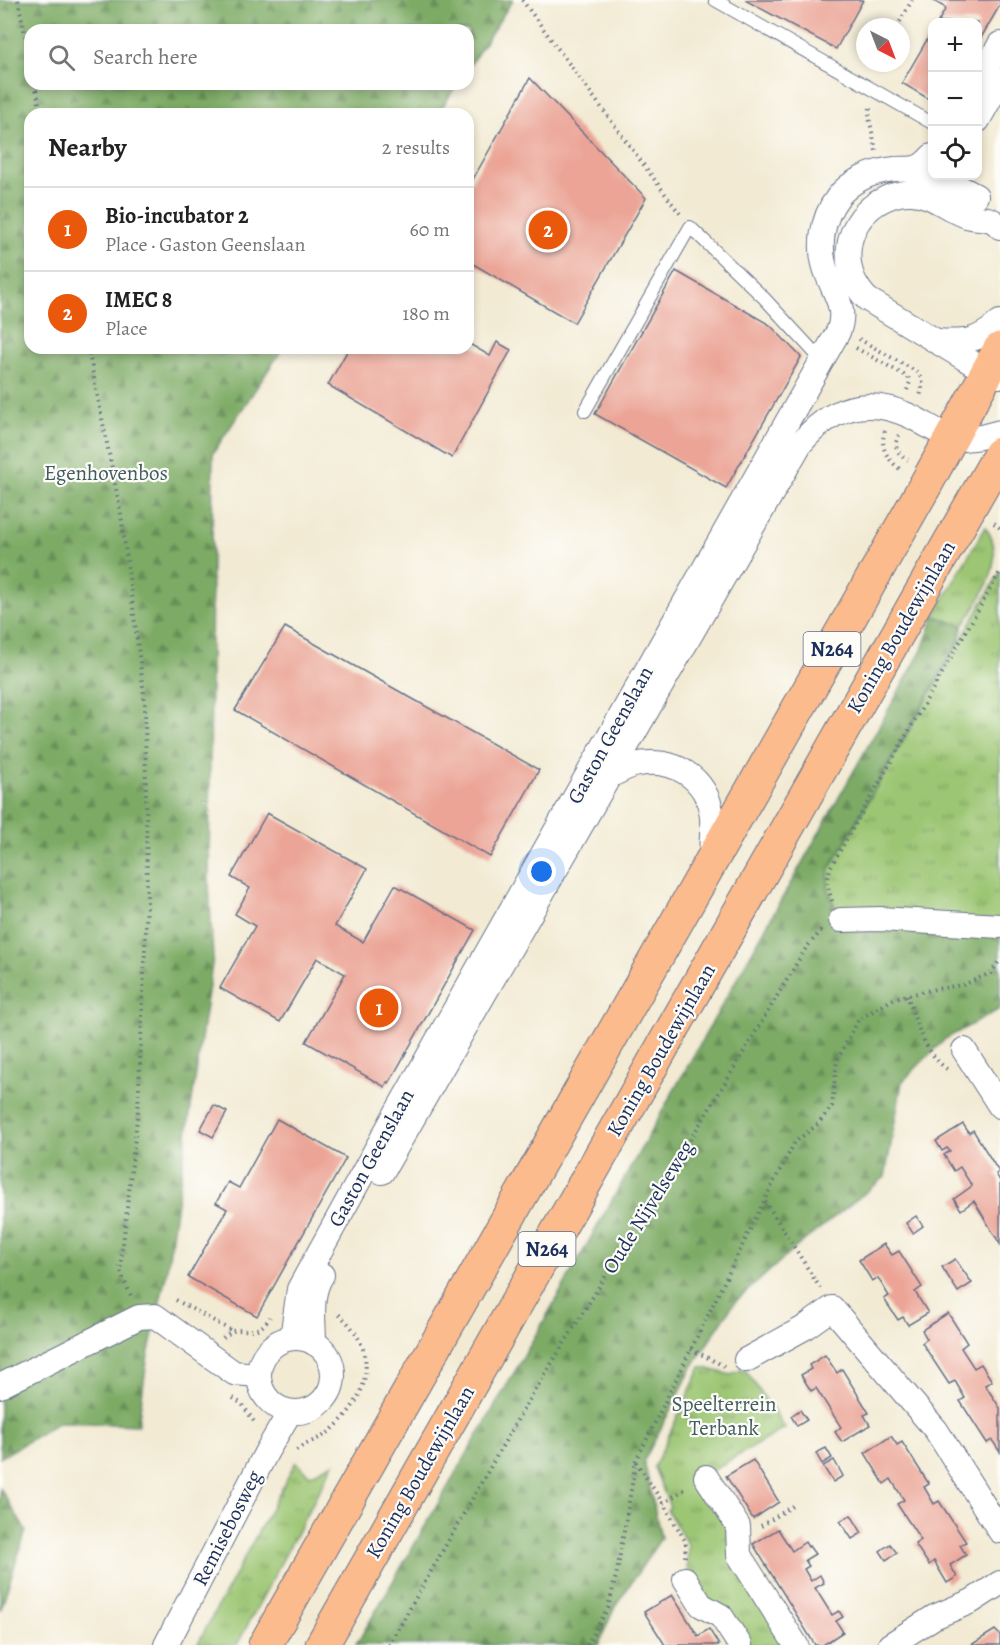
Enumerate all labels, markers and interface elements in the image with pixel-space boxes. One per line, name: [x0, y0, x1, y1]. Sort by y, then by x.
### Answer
north arrow: [856, 18, 910, 72]
map controls: [928, 18, 982, 180]
button: +: [928, 18, 982, 72]
search box: [24, 24, 474, 90]
icon: search: [45, 41, 78, 74]
text: Search here: [93, 42, 198, 72]
button: −: [928, 72, 982, 126]
button: locate: [928, 126, 982, 180]
text: Nearby: [48, 130, 127, 165]
text: 2 results: [382, 134, 450, 161]
text: Bio-incubator 2: [105, 201, 249, 231]
pin: 2: [528, 208, 568, 252]
text: 1: [64, 216, 71, 243]
text: 60 m: [410, 216, 450, 243]
text: Place · Gaston Geenslaan: [105, 231, 306, 258]
text: IMEC 8: [105, 285, 172, 315]
text: 2: [63, 300, 72, 327]
text: 180 m: [402, 300, 450, 327]
text: Place: [105, 315, 147, 342]
park label: Egenhovenbos: [44, 459, 168, 487]
street label: Koning Boudewijnlaan: [840, 535, 962, 719]
road number: N264: [804, 632, 860, 666]
street label: Gaston Geenslaan: [561, 661, 659, 809]
your location: [527, 857, 556, 886]
street label: Koning Boudewijnlaan: [600, 958, 722, 1142]
pin: 1: [360, 986, 398, 1030]
street label: Gaston Geenslaan: [322, 1084, 420, 1232]
street label: Oude Nijvelseweg: [596, 1135, 700, 1279]
road number: N264: [518, 1232, 576, 1266]
street label: Koning Boudewijnlaan: [359, 1380, 481, 1564]
park label: Speelterrein Terbank: [671, 1390, 777, 1442]
street label: Remisebosweg: [186, 1465, 268, 1591]

